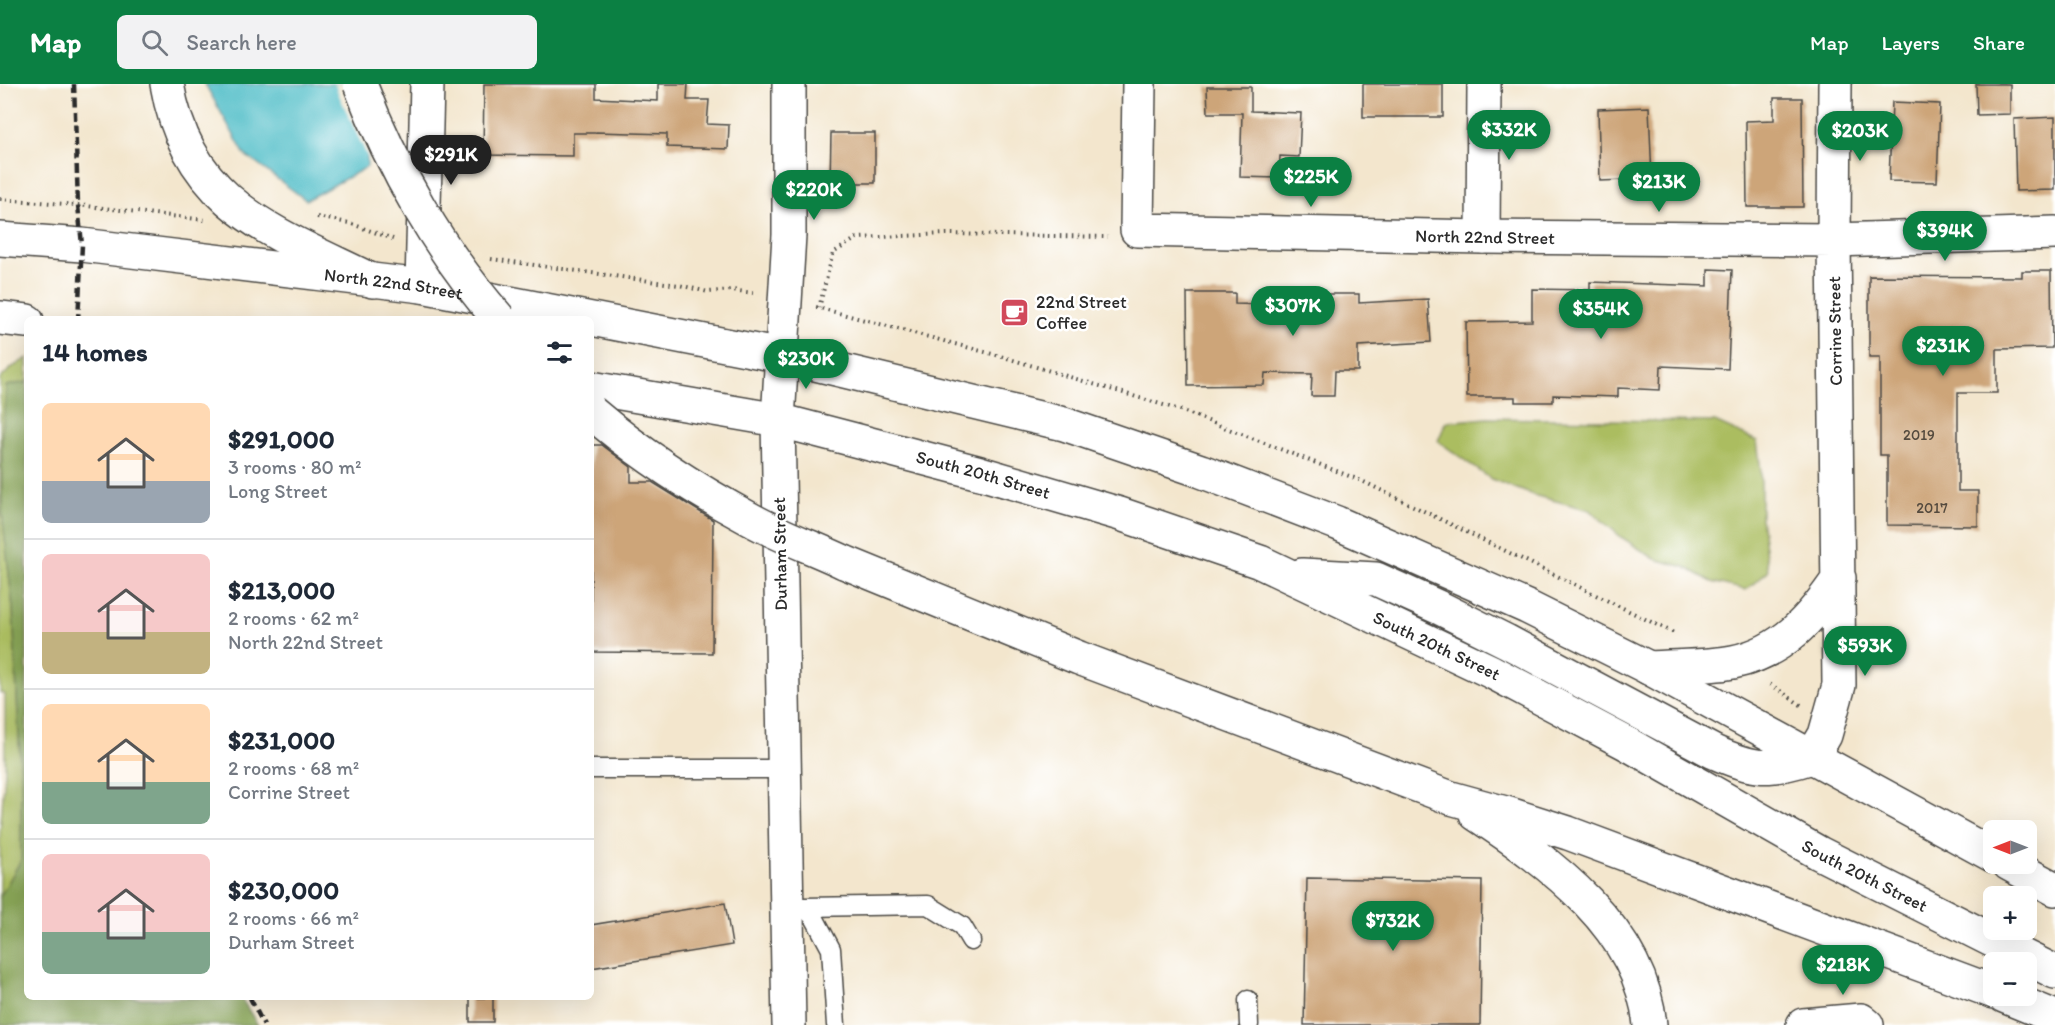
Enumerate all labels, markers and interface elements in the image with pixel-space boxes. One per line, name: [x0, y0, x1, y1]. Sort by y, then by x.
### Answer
search box: [117, 15, 537, 69]
text: Map: [30, 25, 81, 59]
icon: search: [138, 26, 171, 59]
text: Search here: [186, 29, 297, 56]
text: Map: [1810, 30, 1849, 55]
text: Layers: [1882, 30, 1940, 55]
text: Share: [1973, 30, 2025, 55]
pin: $332K: [1467, 110, 1551, 161]
pin: $203K: [1818, 111, 1902, 162]
text: $332K: [1481, 117, 1537, 141]
text: $203K: [1832, 118, 1888, 142]
pin: $291K: [409, 135, 493, 186]
text: $291K: [424, 142, 478, 166]
pin: $225K: [1269, 157, 1353, 208]
pin: $213K: [1617, 162, 1701, 213]
text: $225K: [1284, 164, 1338, 188]
text: $213K: [1632, 169, 1686, 193]
pin: $220K: [772, 170, 856, 221]
text: $220K: [786, 177, 842, 201]
pin: $394K: [1903, 211, 1987, 262]
text: $394K: [1917, 218, 1973, 242]
street label: North 22nd Street: [1415, 225, 1555, 249]
street label: North 22nd Street: [323, 263, 465, 305]
street label: Corrine Street: [1823, 276, 1847, 386]
pin: $307K: [1251, 286, 1335, 337]
pin: $354K: [1559, 289, 1643, 340]
place label: 22nd Street Coffee: [1036, 291, 1127, 334]
text: $307K: [1265, 293, 1321, 317]
cafe icon: 22nd Street Coffee: [999, 296, 1031, 328]
text: $354K: [1573, 296, 1629, 320]
pin: $231K: [1901, 326, 1985, 377]
text: $231K: [1916, 333, 1970, 357]
text: 14 homes: [42, 336, 148, 368]
icon: filters: [543, 336, 576, 369]
pin: $230K: [764, 339, 848, 390]
text: $230K: [778, 346, 834, 370]
text: $291,000: [228, 423, 335, 455]
house number: 2019: [1903, 426, 1935, 444]
icon: home: [90, 427, 162, 499]
street label: South 20th Street: [914, 446, 1053, 504]
text: 3 rooms · 80 m²: [228, 455, 361, 479]
text: Long Street: [228, 479, 328, 503]
street label: Durham Street: [768, 497, 792, 611]
house number: 2017: [1916, 499, 1948, 517]
text: $213,000: [228, 574, 335, 606]
icon: home: [90, 578, 162, 650]
text: 2 rooms · 62 m²: [228, 606, 359, 630]
street label: South 20th Street: [1370, 606, 1504, 686]
pin: $593K: [1823, 626, 1907, 677]
text: North 22nd Street: [228, 630, 383, 654]
text: $593K: [1838, 633, 1892, 657]
text: $231,000: [228, 724, 335, 756]
icon: home: [90, 728, 162, 800]
text: 2 rooms · 68 m²: [228, 756, 359, 780]
text: Corrine Street: [228, 780, 350, 804]
north arrow: [1983, 820, 2037, 874]
map controls: [1983, 820, 2037, 1006]
street label: South 20th Street: [1798, 834, 1931, 917]
text: $230,000: [228, 874, 339, 906]
icon: home: [90, 878, 162, 950]
button: +: [1983, 886, 2037, 940]
pin: $732K: [1351, 901, 1435, 952]
text: 2 rooms · 66 m²: [228, 906, 359, 930]
text: $732K: [1366, 908, 1420, 932]
text: Durham Street: [228, 930, 355, 954]
pin: $218K: [1801, 945, 1885, 996]
text: $218K: [1816, 952, 1870, 976]
button: −: [1983, 952, 2037, 1006]

